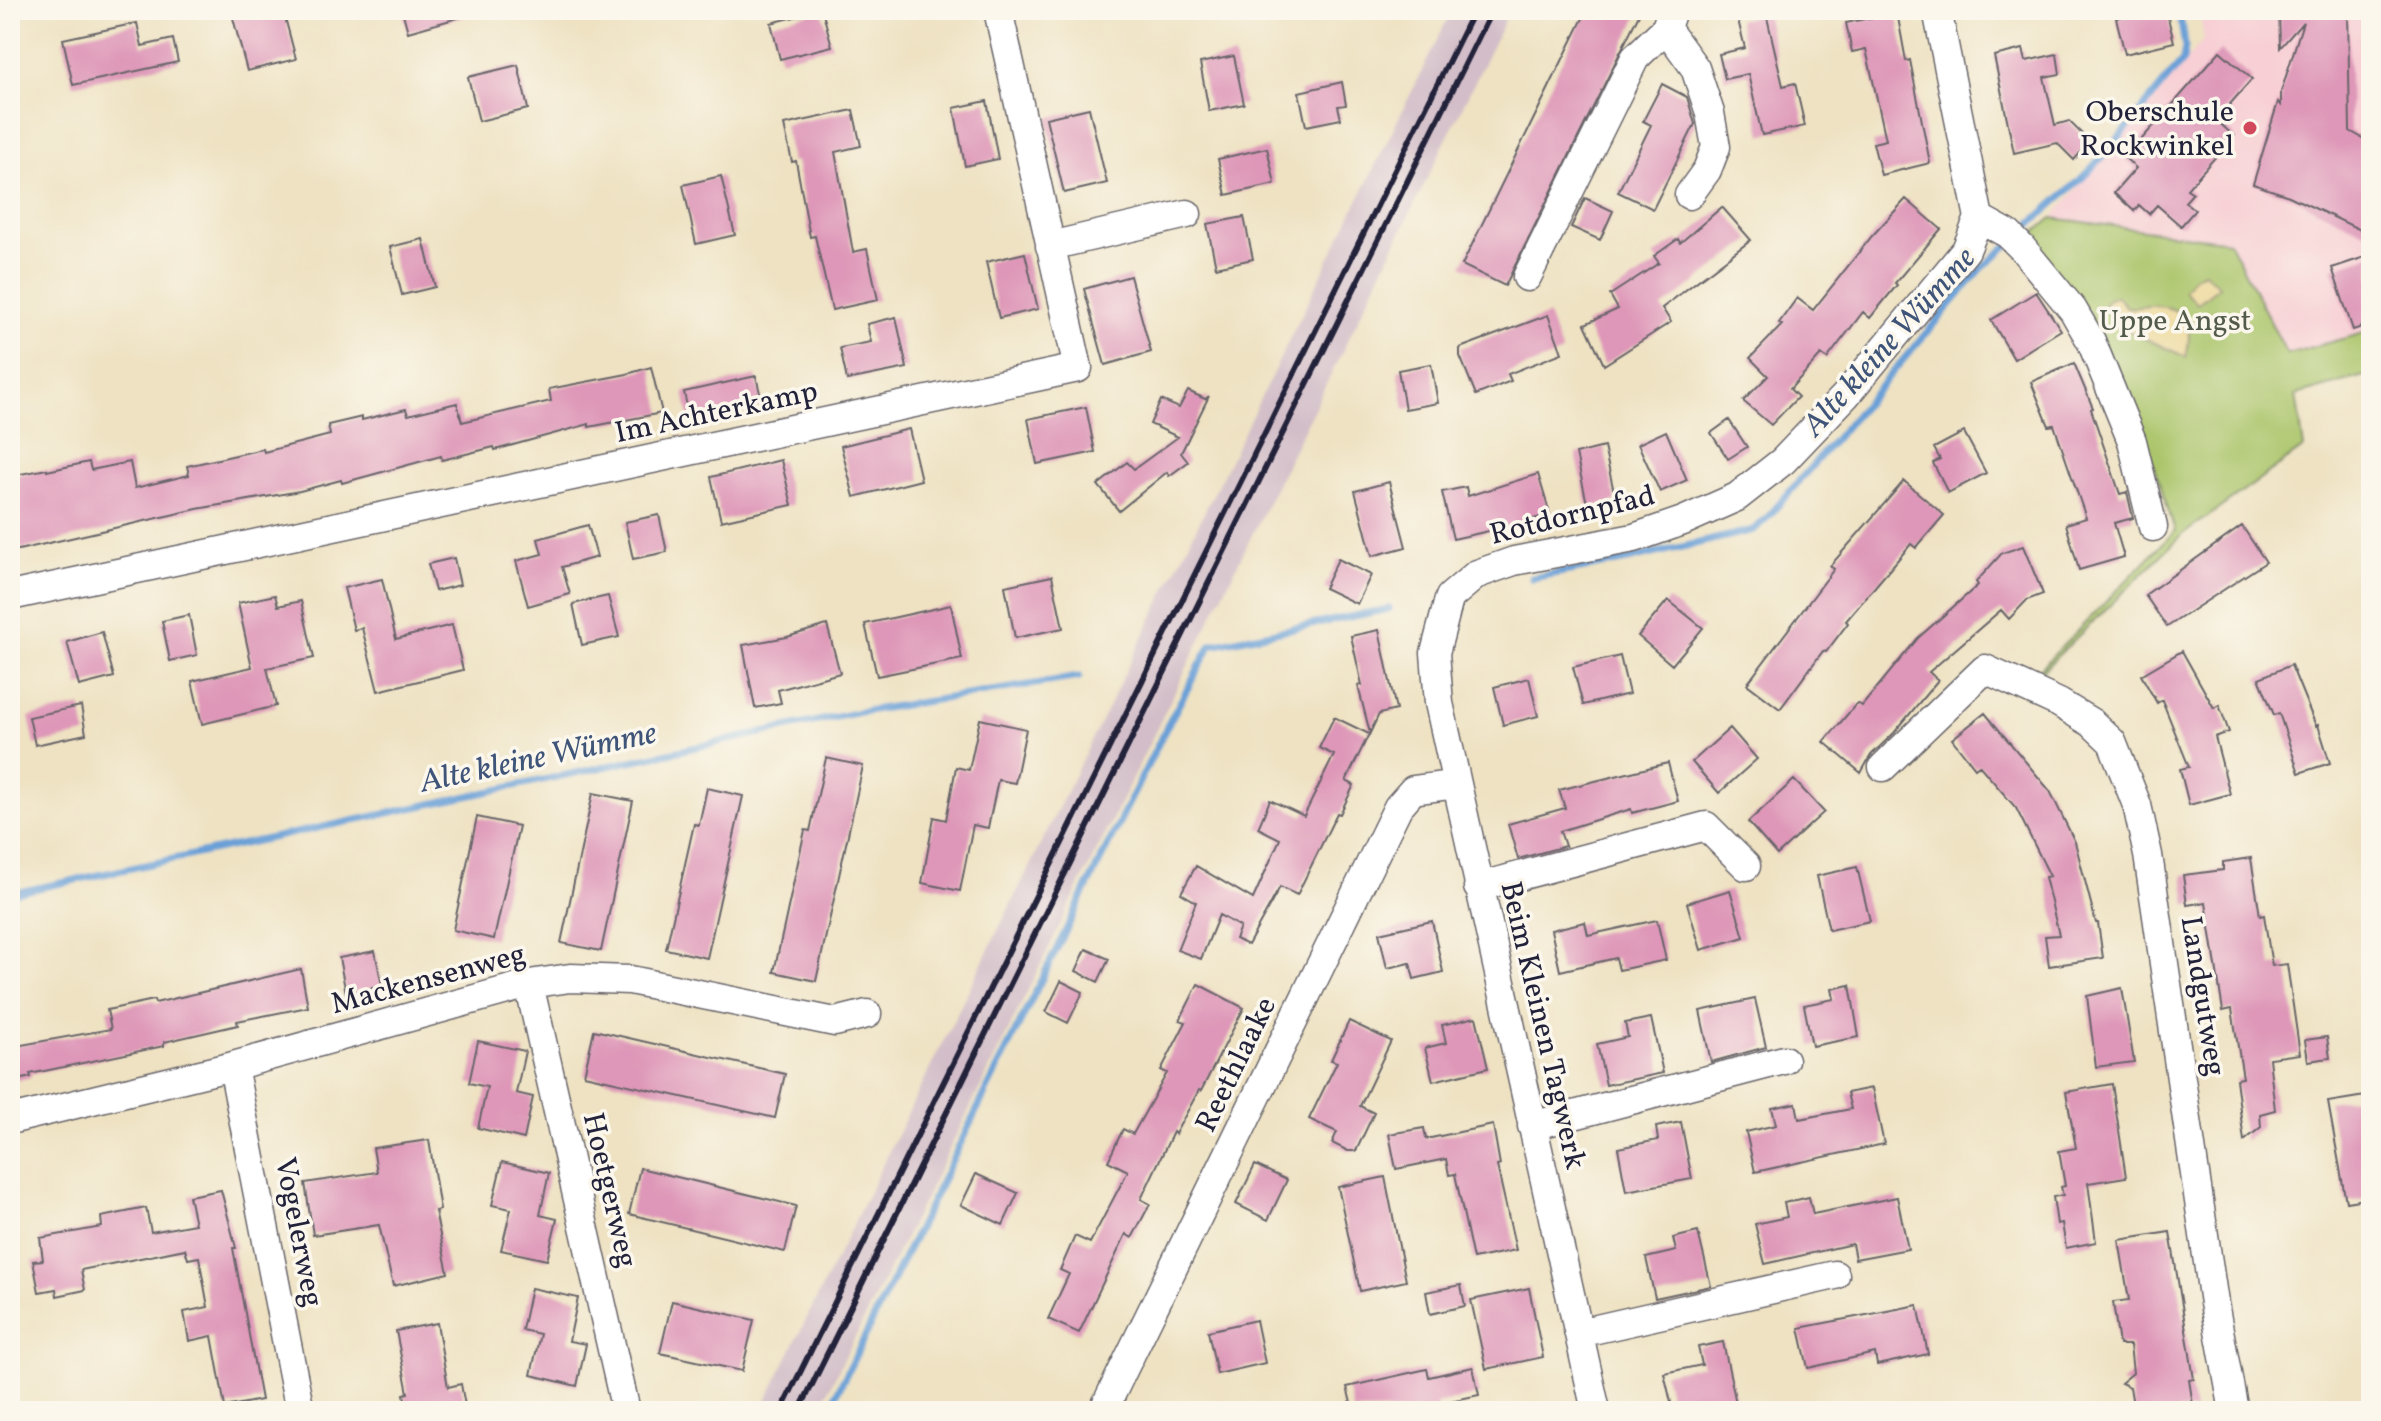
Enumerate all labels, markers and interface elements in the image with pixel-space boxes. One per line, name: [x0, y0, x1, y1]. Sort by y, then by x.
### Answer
place label: Oberschule Rockwinkel: [2080, 92, 2234, 168]
marker: Oberschule Rockwinkel: [2241, 119, 2259, 137]
water label: Alte kleine Wümme: [1793, 239, 1987, 448]
park label: Uppe Angst: [2099, 301, 2251, 343]
street label: Im Achterkamp: [611, 371, 822, 455]
street label: Rotdornpfad: [1486, 475, 1659, 557]
water label: Alte kleine Wümme: [415, 712, 661, 806]
street label: Beim Kleinen Tagwerk: [1488, 877, 1596, 1174]
street label: Landgutweg: [2169, 913, 2235, 1080]
street label: Mackensenweg: [327, 934, 530, 1026]
street label: Reethlaake: [1186, 990, 1288, 1140]
street label: Hoetgerweg: [571, 1109, 647, 1272]
street label: Vogelerweg: [263, 1154, 333, 1311]

